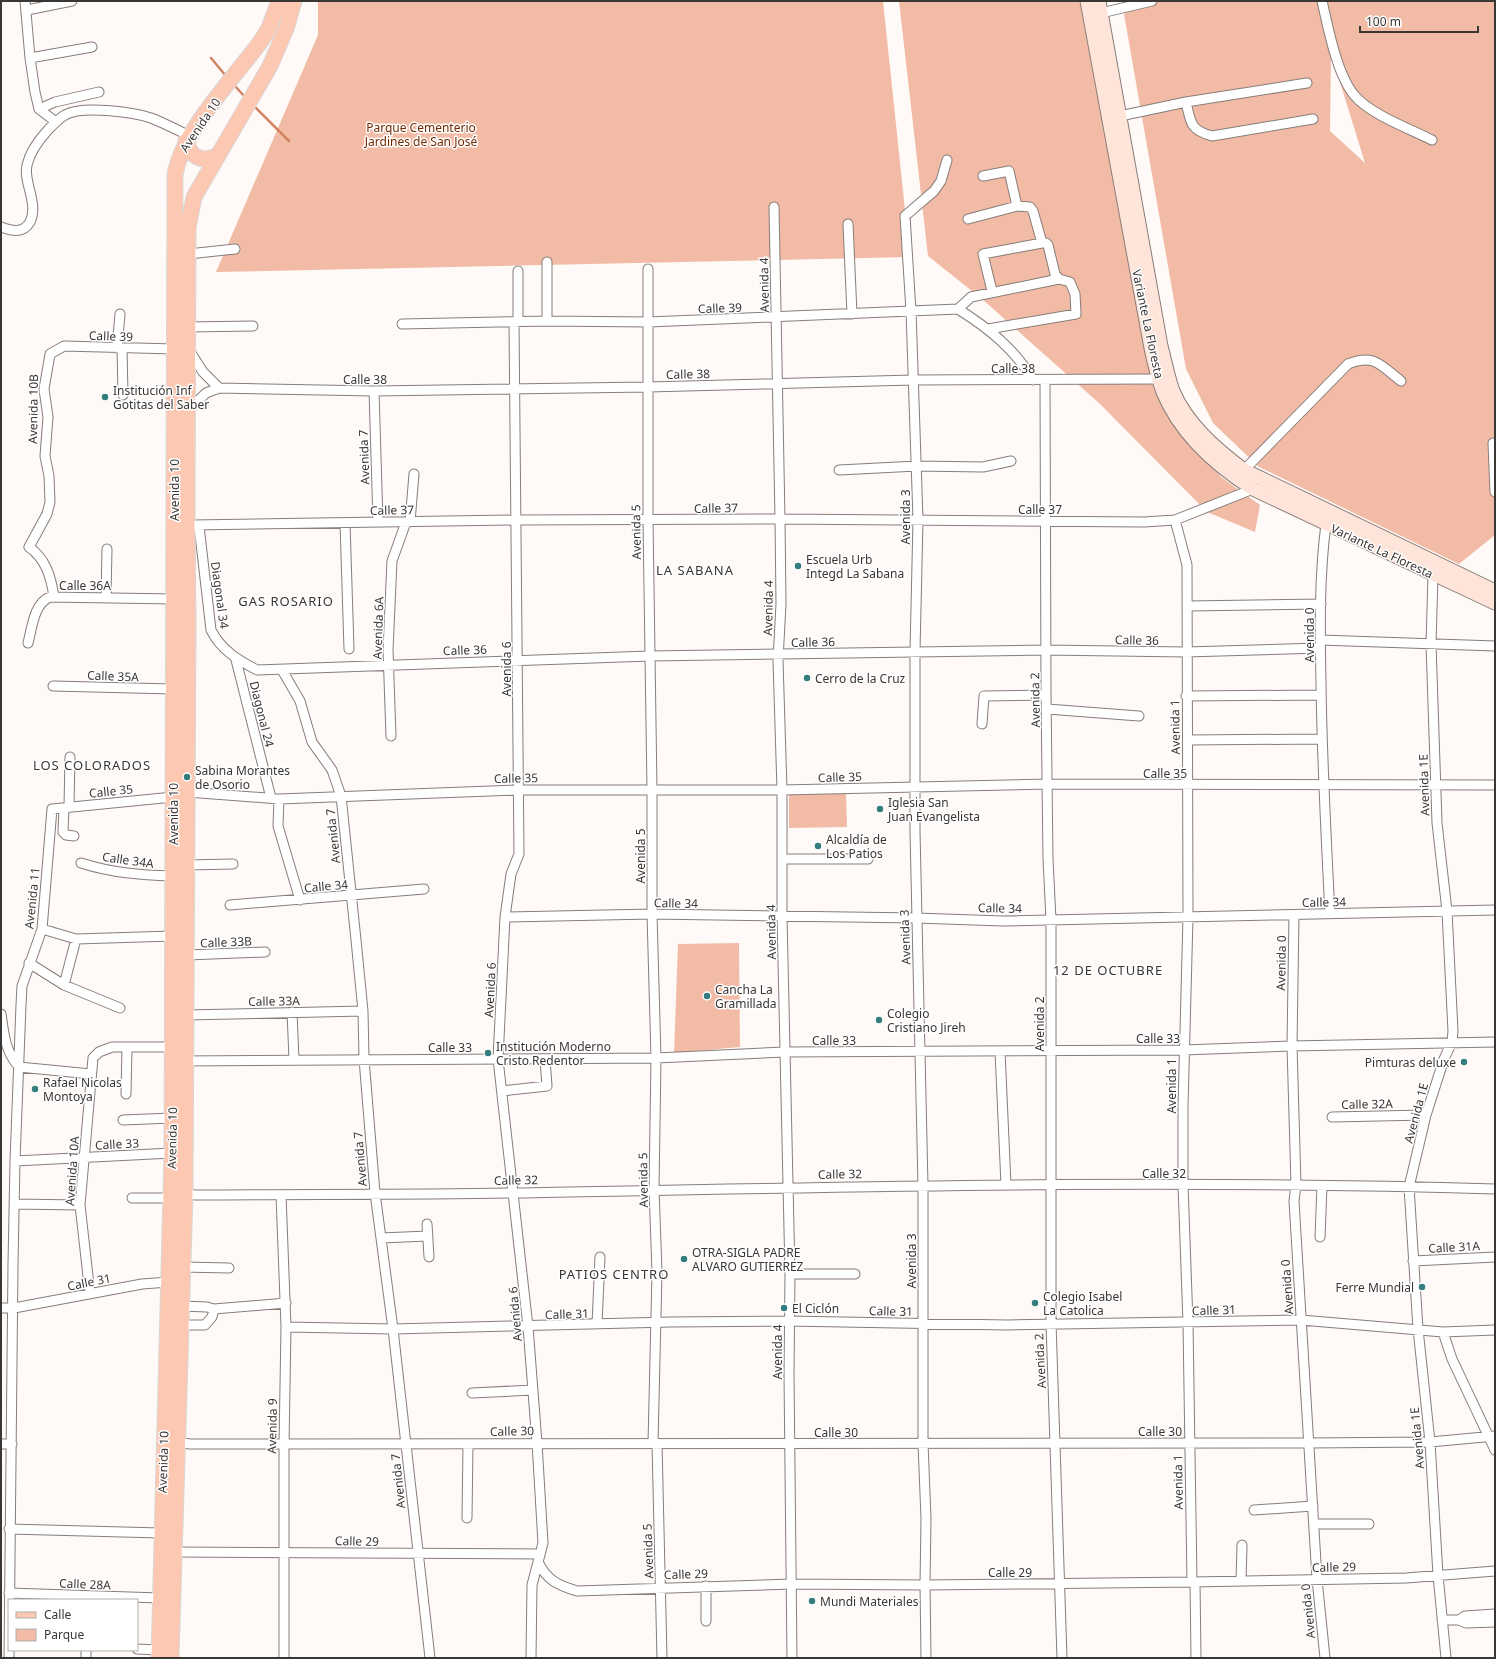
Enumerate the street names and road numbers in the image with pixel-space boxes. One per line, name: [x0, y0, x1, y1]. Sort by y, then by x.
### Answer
street label: Avenida 10: [176, 94, 224, 155]
street label: Avenida 4: [755, 257, 773, 313]
street label: Variante La Floresta: [1128, 268, 1168, 380]
street label: Calle 39: [698, 299, 742, 317]
street label: Calle 39: [89, 327, 133, 345]
street label: Calle 38: [991, 360, 1035, 377]
street label: Calle 38: [666, 365, 710, 383]
street label: Calle 38: [343, 371, 387, 388]
street label: Avenida 10B: [24, 374, 42, 444]
street label: Avenida 7: [355, 429, 373, 485]
street label: Avenida 10: [166, 459, 183, 521]
street label: Avenida 3: [897, 489, 914, 545]
street label: Calle 37: [694, 499, 738, 517]
street label: Calle 37: [370, 501, 414, 519]
street label: Calle 37: [1018, 501, 1062, 518]
street label: Avenida 5: [627, 504, 645, 560]
street label: Variante La Floresta: [1328, 520, 1436, 582]
street label: Diagonal 34: [207, 560, 233, 630]
street label: Calle 36A: [59, 577, 111, 594]
street label: Avenida 4: [759, 580, 777, 636]
street label: Avenida 6A: [368, 596, 388, 660]
street label: Avenida 0: [1301, 607, 1318, 663]
street label: Calle 36: [1115, 631, 1159, 649]
street label: Calle 36: [791, 633, 835, 651]
street label: Calle 36: [443, 641, 487, 659]
street label: Avenida 6: [498, 641, 515, 697]
street label: Calle 35A: [87, 667, 140, 685]
street label: Avenida 2: [1026, 672, 1044, 728]
street label: Diagonal 24: [246, 679, 278, 749]
street label: Avenida 1: [1166, 699, 1184, 755]
street label: Avenida 1E: [1414, 754, 1434, 816]
street label: Calle 35: [1143, 765, 1187, 782]
street label: Calle 35: [818, 768, 862, 786]
street label: Calle 35: [494, 769, 538, 787]
street label: Calle 35: [88, 780, 134, 802]
street label: Avenida 10: [165, 783, 182, 845]
street label: Avenida 7: [322, 808, 344, 864]
street label: Avenida 5: [632, 828, 649, 884]
street label: Calle 34A: [101, 848, 155, 872]
street label: Avenida 11: [20, 866, 44, 930]
street label: Calle 34: [303, 876, 349, 896]
street label: Calle 34: [1302, 893, 1346, 911]
street label: Calle 34: [654, 894, 698, 912]
street label: Calle 34: [978, 899, 1022, 917]
street label: Avenida 4: [762, 904, 780, 960]
street label: Avenida 3: [896, 909, 914, 965]
street label: Calle 33B: [200, 933, 252, 951]
street label: Avenida 0: [1272, 935, 1290, 991]
street label: Avenida 6: [480, 962, 500, 1018]
street label: Calle 33A: [248, 992, 300, 1010]
street label: Avenida 2: [1031, 996, 1048, 1052]
street label: Calle 33: [1136, 1030, 1180, 1047]
street label: Calle 33: [812, 1032, 856, 1049]
street label: Calle 33: [428, 1039, 472, 1056]
street label: Avenida 1: [1163, 1058, 1180, 1114]
street label: Avenida 1E: [1400, 1081, 1432, 1145]
street label: Calle 32A: [1341, 1095, 1393, 1113]
street label: Avenida 10: [163, 1107, 181, 1169]
street label: Avenida 7: [349, 1131, 371, 1187]
street label: Calle 33: [95, 1134, 140, 1154]
street label: Avenida 10A: [61, 1135, 83, 1206]
street label: Avenida 5: [634, 1152, 652, 1208]
street label: Calle 32: [818, 1165, 862, 1183]
street label: Calle 32: [1142, 1165, 1186, 1182]
street label: Calle 32: [494, 1171, 538, 1189]
street label: Avenida 3: [903, 1233, 920, 1289]
street label: Calle 31A: [1428, 1237, 1481, 1257]
street label: Avenida 0: [1277, 1259, 1297, 1315]
street label: Calle 31: [66, 1269, 112, 1295]
street label: Avenida 6: [504, 1286, 526, 1342]
street label: Calle 31: [1192, 1301, 1236, 1319]
street label: Calle 31: [869, 1302, 913, 1320]
street label: Calle 31: [545, 1305, 589, 1323]
street label: Avenida 4: [769, 1324, 786, 1380]
street label: Avenida 2: [1030, 1333, 1050, 1389]
street label: Avenida 9: [263, 1398, 281, 1454]
street label: Avenida 1E: [1406, 1406, 1428, 1470]
street label: Calle 30: [490, 1422, 534, 1440]
street label: Calle 30: [1138, 1423, 1182, 1440]
street label: Calle 30: [814, 1424, 858, 1441]
street label: Avenida 10: [153, 1431, 173, 1493]
street label: Avenida 7: [387, 1453, 409, 1509]
street label: Avenida 1: [1169, 1454, 1187, 1510]
street label: Avenida 5: [639, 1523, 657, 1579]
street label: Calle 29: [335, 1532, 379, 1550]
street label: Calle 29: [1312, 1558, 1356, 1576]
street label: Calle 29: [988, 1564, 1032, 1581]
street label: Calle 29: [664, 1565, 708, 1583]
street label: Calle 28A: [59, 1575, 112, 1593]
street label: Avenida 0: [1297, 1583, 1319, 1639]

